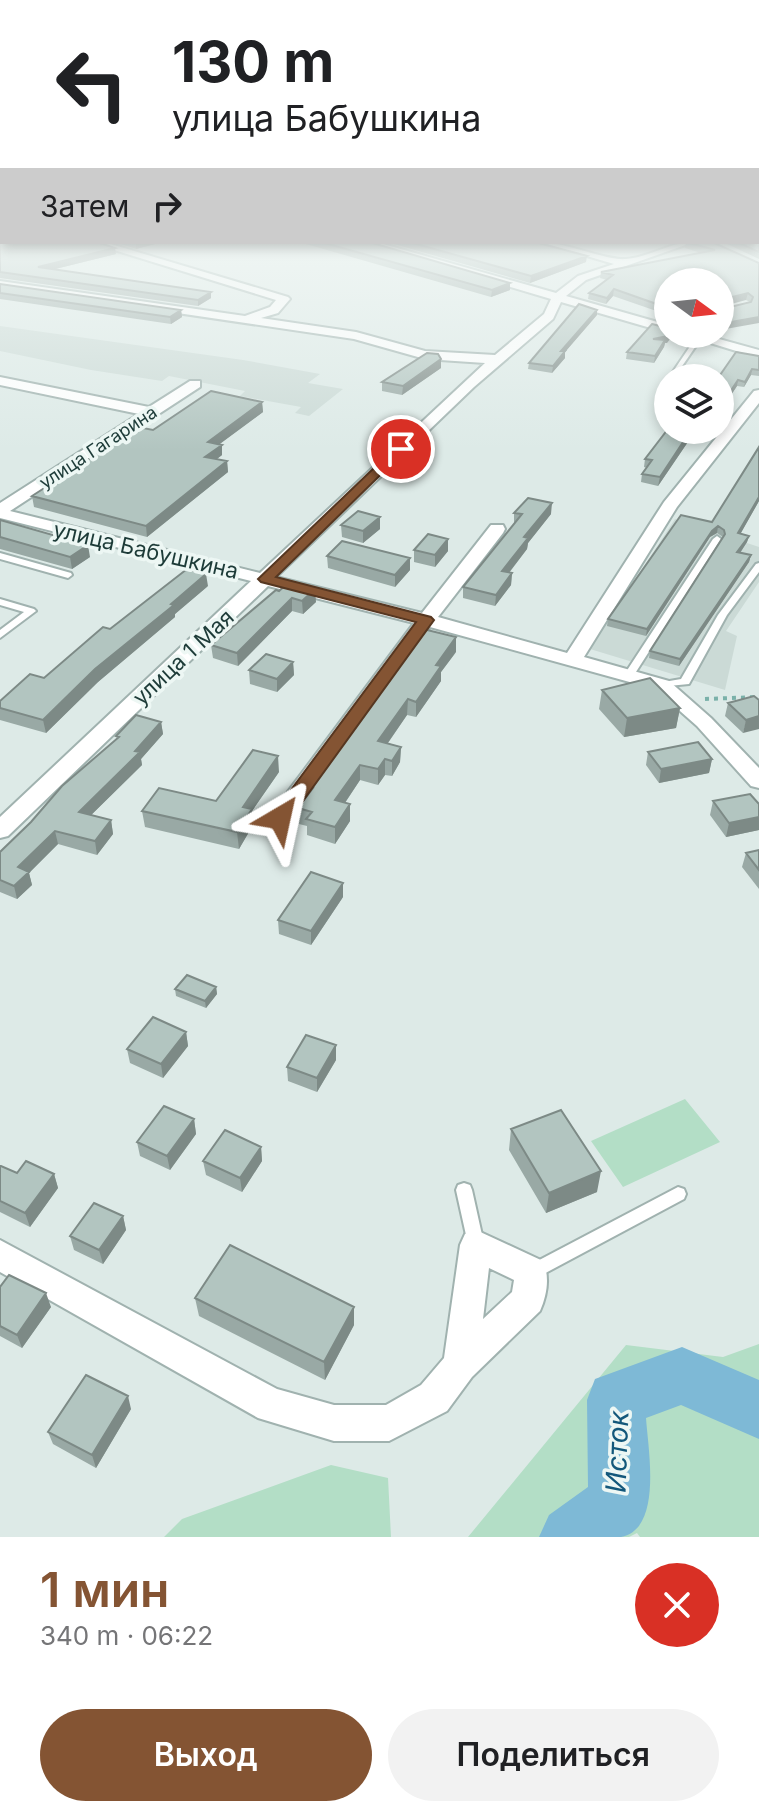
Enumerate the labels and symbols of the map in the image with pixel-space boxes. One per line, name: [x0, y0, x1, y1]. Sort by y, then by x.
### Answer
north arrow: [654, 268, 734, 348]
street label: улица Гагарина: [35, 401, 161, 493]
pin: [367, 415, 435, 483]
street label: улица Бабушкина: [51, 516, 241, 584]
street label: улица 1 Мая: [127, 604, 239, 710]
position arrow: [238, 776, 322, 860]
water label: Исток: [599, 1410, 635, 1493]

